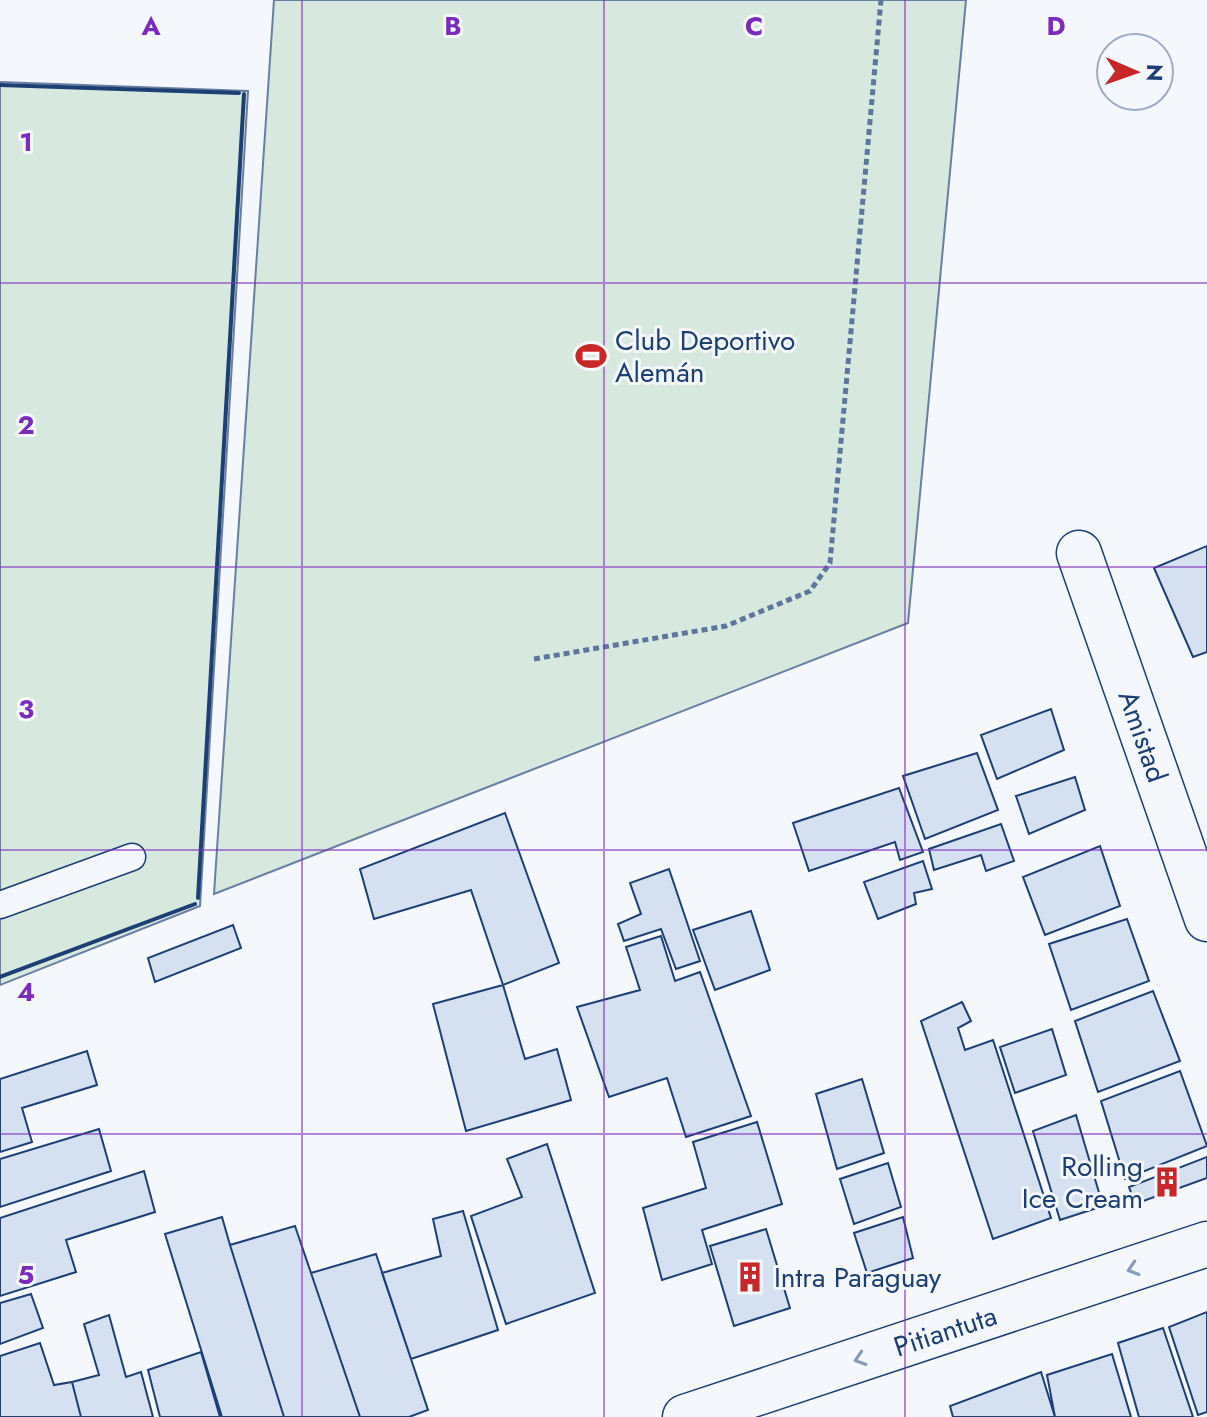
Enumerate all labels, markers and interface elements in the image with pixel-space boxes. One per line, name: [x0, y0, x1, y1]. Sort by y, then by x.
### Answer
text: A: [140, 7, 161, 45]
text: B: [444, 7, 462, 45]
text: C: [745, 7, 763, 45]
text: D: [1046, 7, 1066, 45]
north arrow: [1095, 32, 1175, 112]
text: N: [1139, 63, 1171, 82]
text: 1: [19, 123, 33, 161]
place label: Club Deportivo Alemán: [615, 320, 795, 393]
sports icon: Club Deportivo Alemán: [574, 339, 608, 373]
text: 2: [17, 406, 35, 444]
street label: Amistad: [1108, 685, 1178, 788]
text: 3: [18, 690, 34, 728]
text: 4: [17, 973, 35, 1011]
place label: Rolling Ice Cream: [1022, 1146, 1143, 1219]
building icon: Rolling Ice Cream: [1150, 1165, 1184, 1199]
text: 5: [18, 1256, 34, 1294]
place label: Intra Paraguay: [774, 1257, 942, 1298]
one-way arrow: [1127, 1259, 1141, 1275]
building icon: Intra Paraguay: [733, 1260, 767, 1294]
street label: Pitiantuta: [888, 1295, 1002, 1367]
one-way arrow: [853, 1350, 867, 1366]

